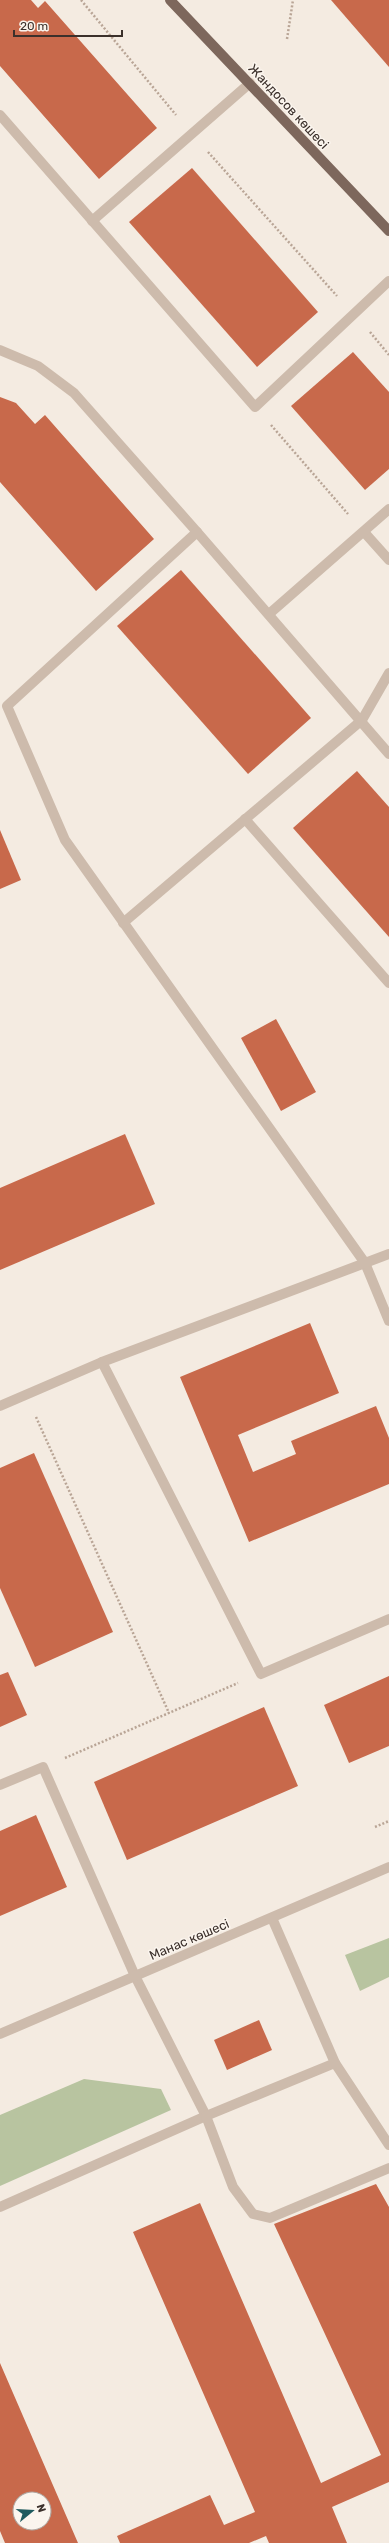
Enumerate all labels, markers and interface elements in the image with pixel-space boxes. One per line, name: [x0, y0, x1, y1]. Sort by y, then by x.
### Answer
scale bar: [14, 12, 122, 38]
text: 20 m: [20, 19, 48, 33]
street label: Жандосов көшесі: [245, 61, 332, 152]
street label: Манас көшесі: [147, 1916, 231, 1963]
north arrow: [12, 2491, 52, 2531]
text: N: [34, 2502, 48, 2514]

